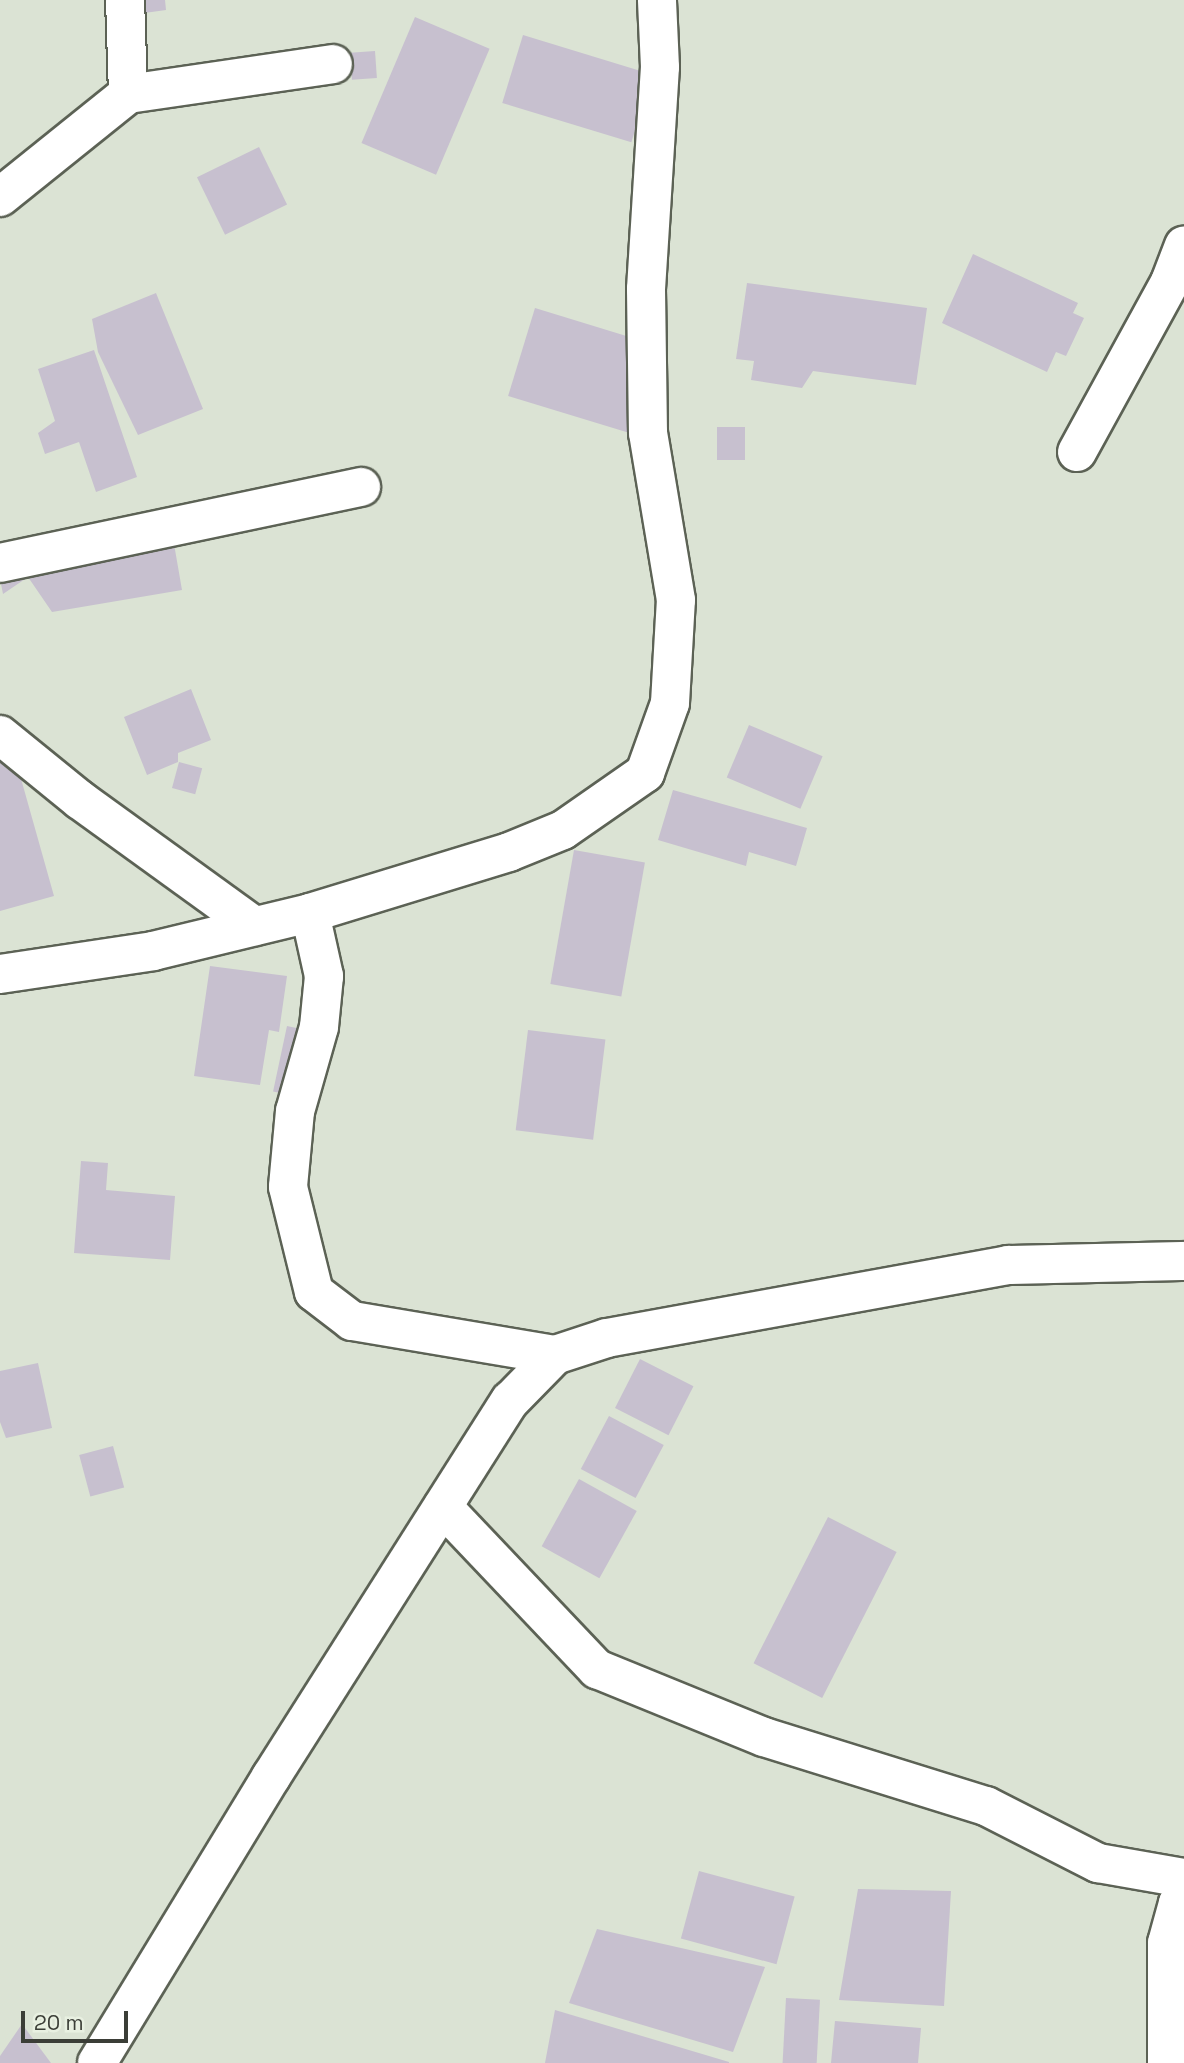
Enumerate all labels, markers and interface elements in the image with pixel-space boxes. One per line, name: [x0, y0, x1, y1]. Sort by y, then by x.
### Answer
scale bar: [24, 1996, 131, 2040]
text: 20 m: [34, 2009, 84, 2036]

